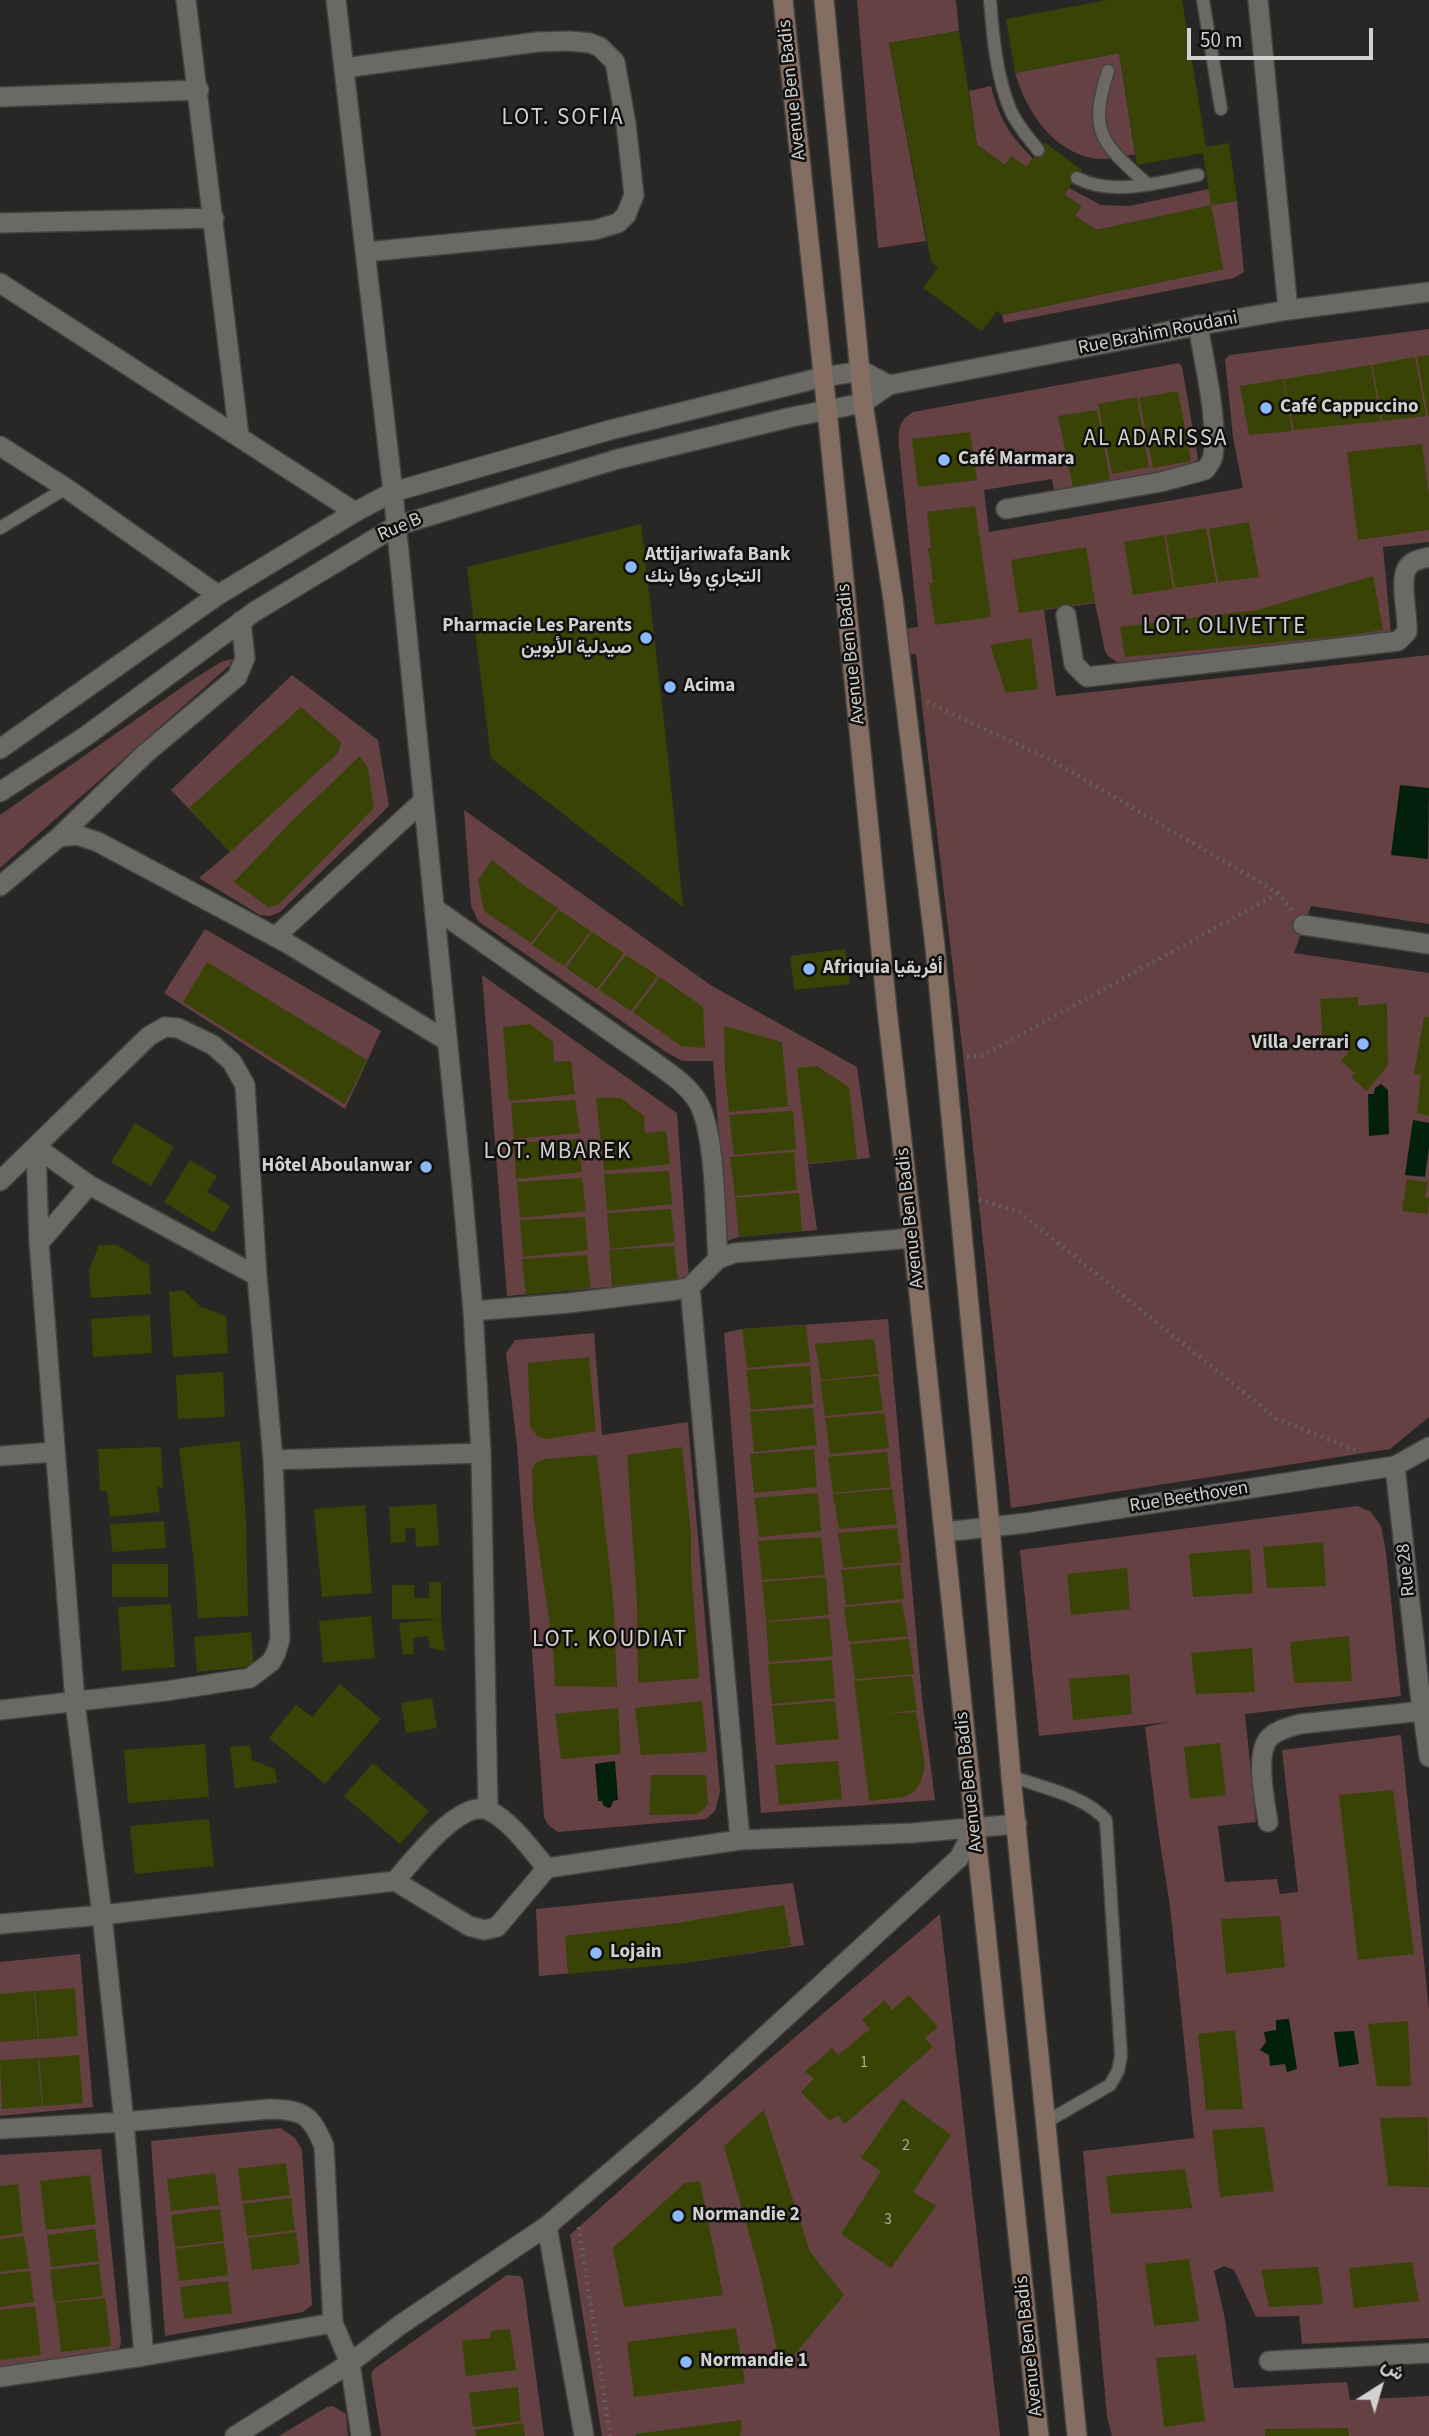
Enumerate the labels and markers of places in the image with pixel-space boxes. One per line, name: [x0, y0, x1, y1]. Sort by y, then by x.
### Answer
place label: Café Cappuccino: [1280, 397, 1419, 419]
marker: Café Cappuccino: [1258, 400, 1274, 416]
place label: Café Marmara: [958, 449, 1074, 471]
marker: Café Marmara: [936, 452, 952, 468]
place label: Attijariwafa Bank التجاري وفا بنك: [645, 545, 790, 589]
marker: Attijariwafa Bank التجاري وفا بنك: [623, 559, 639, 575]
place label: Pharmacie Les Parents صيدلية الأبوين: [442, 616, 632, 660]
marker: Pharmacie Les Parents صيدلية الأبوين: [638, 630, 654, 646]
place label: Acima: [684, 676, 735, 698]
marker: Acima: [662, 679, 678, 695]
place label: Afriquia أفريقيا: [823, 958, 943, 980]
marker: Afriquia أفريقيا: [801, 961, 817, 977]
place label: Villa Jerrari: [1252, 1033, 1349, 1055]
marker: Villa Jerrari: [1355, 1036, 1371, 1052]
place label: Hôtel Aboulanwar: [262, 1156, 412, 1178]
marker: Hôtel Aboulanwar: [418, 1159, 434, 1175]
place label: Lojain: [610, 1942, 662, 1964]
marker: Lojain: [588, 1945, 604, 1961]
place label: Normandie 2: [692, 2205, 800, 2227]
marker: Normandie 2: [670, 2208, 686, 2224]
place label: Normandie 1: [700, 2351, 808, 2373]
marker: Normandie 1: [678, 2354, 694, 2370]

